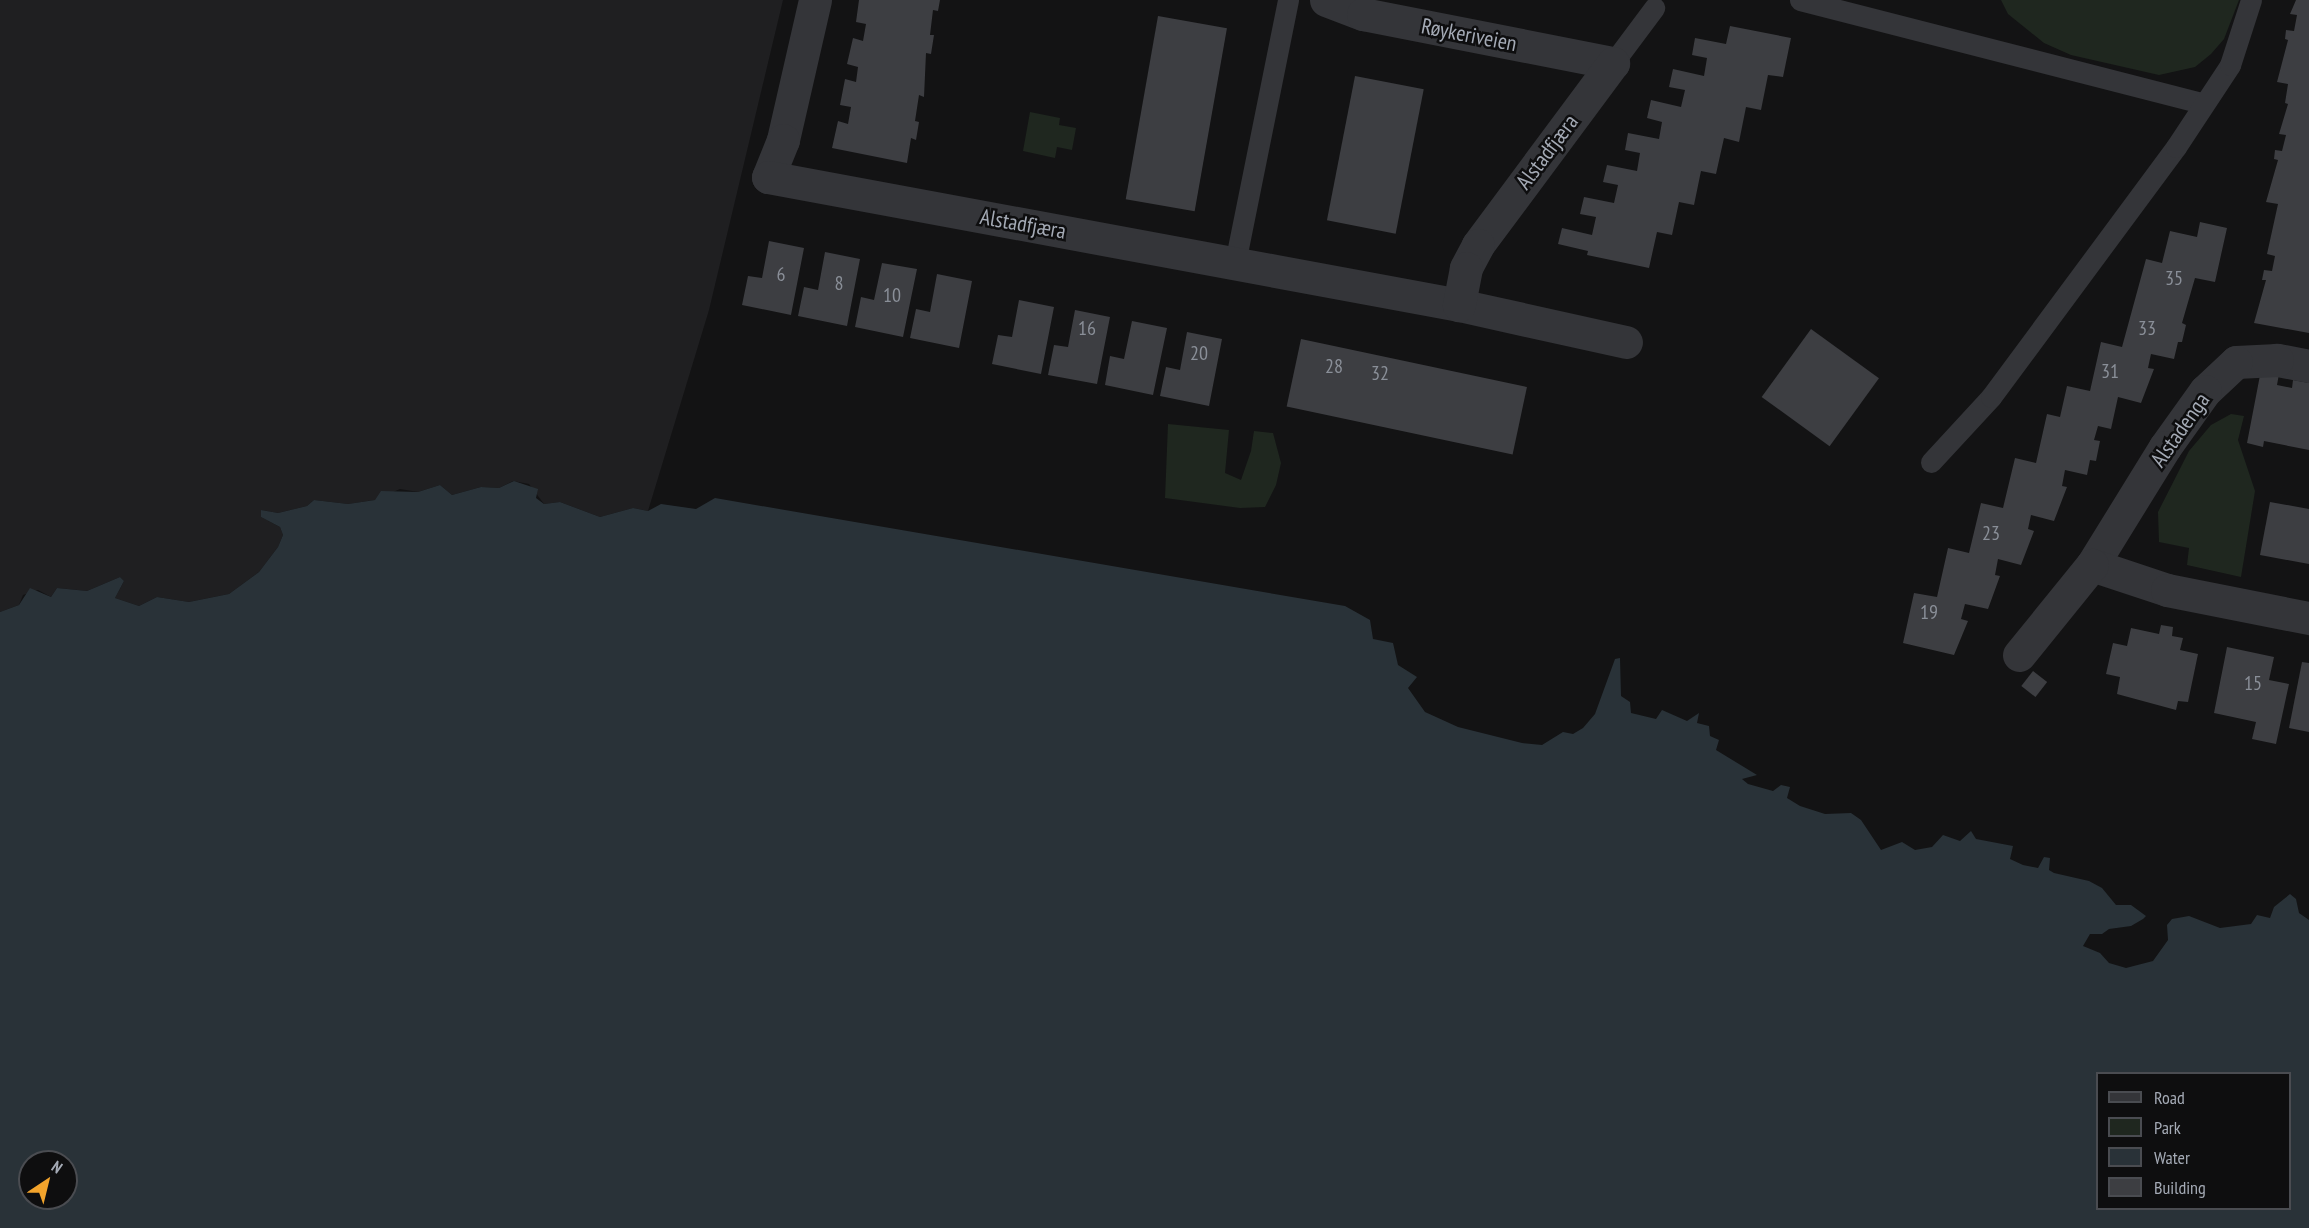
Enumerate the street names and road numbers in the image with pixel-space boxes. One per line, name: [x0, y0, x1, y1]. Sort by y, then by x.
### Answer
street label: Røykeriveien: [1419, 13, 1519, 57]
street label: Alstadfjæra: [1510, 109, 1584, 195]
street label: Alstadfjæra: [978, 203, 1068, 245]
street label: Alstadenga: [2145, 388, 2215, 472]

